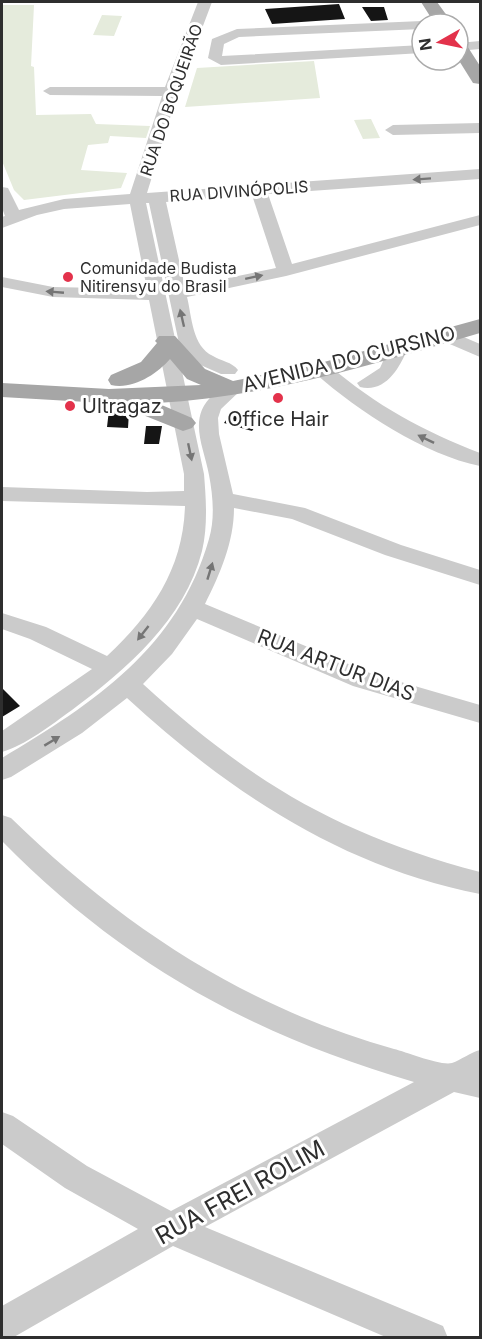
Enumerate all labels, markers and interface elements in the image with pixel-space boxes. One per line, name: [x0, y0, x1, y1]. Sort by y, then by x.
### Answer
north arrow: [410, 12, 470, 72]
street label: RUA DO BOQUEIRÃO: [136, 21, 206, 179]
text: N: [414, 37, 436, 52]
one-way arrow: [413, 174, 432, 183]
street label: RUA DIVINÓPOLIS: [169, 176, 309, 206]
place label: Comunidade Budista Nitirensyu do Brasil: [80, 258, 237, 296]
marker: Comunidade Budista Nitirensyu do Brasil: [61, 270, 75, 284]
one-way arrow: [245, 272, 263, 282]
one-way arrow: [46, 287, 65, 296]
one-way arrow: [177, 308, 187, 327]
street label: AVENIDA DO CURSINO: [240, 321, 458, 397]
marker: Office Hair: [271, 391, 285, 405]
place label: Ultragaz: [82, 394, 162, 418]
marker: Ultragaz: [63, 399, 77, 413]
place label: Office Hair: [227, 407, 329, 431]
one-way arrow: [418, 434, 435, 443]
one-way arrow: [186, 443, 195, 462]
one-way arrow: [206, 562, 215, 580]
street label: RUA ARTUR DIAS: [254, 624, 418, 706]
one-way arrow: [137, 625, 149, 640]
one-way arrow: [44, 735, 60, 746]
street label: RUA FREI ROLIM: [150, 1134, 330, 1250]

